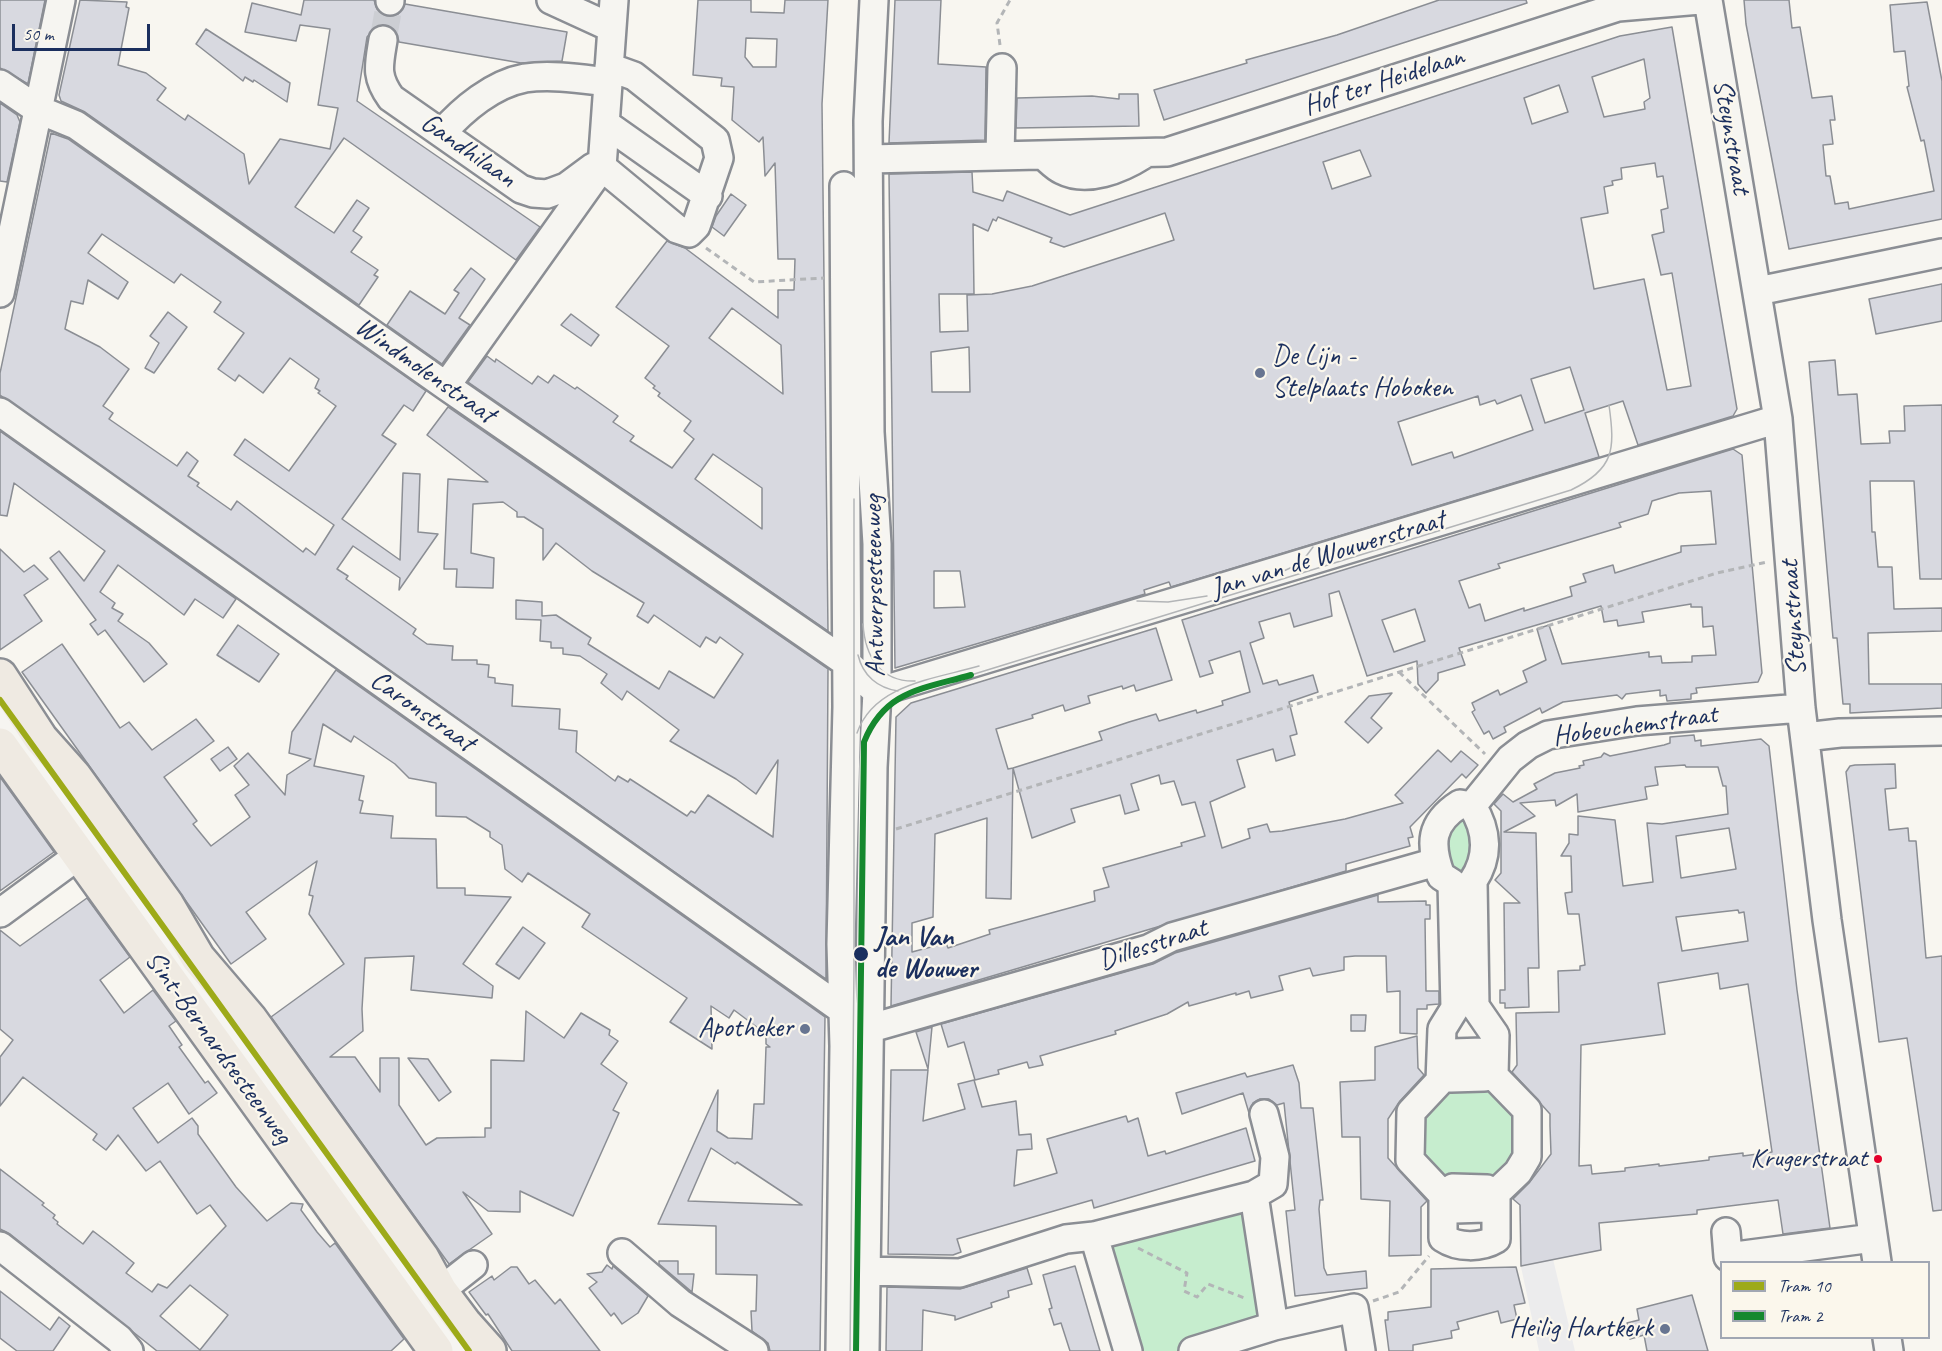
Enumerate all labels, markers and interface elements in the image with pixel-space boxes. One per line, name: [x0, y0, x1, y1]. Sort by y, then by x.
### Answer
scale bar: [15, 12, 153, 50]
text: 50 m: [23, 23, 54, 45]
street label: Hof ter Heidelaan: [1299, 40, 1469, 124]
street label: Steynstraat: [1704, 77, 1758, 197]
street label: Gandhilaan: [414, 106, 522, 196]
street label: Windmolenstraat: [348, 310, 502, 432]
place label: De Lijn - Stelplaats Hoboken: [1272, 340, 1453, 406]
marker: De Lijn - Stelplaats Hoboken: [1253, 366, 1267, 380]
street label: Antwerpsesteenweg: [857, 495, 893, 677]
street label: Jan van de Wouwerstraat: [1207, 503, 1449, 607]
street label: Steynstraat: [1773, 559, 1815, 677]
street label: Caronstraat: [363, 664, 481, 760]
street label: Hobeuchemstraat: [1551, 698, 1719, 754]
street label: Dillesstraat: [1095, 912, 1211, 978]
place label: Jan Van de Wouwer: [875, 921, 977, 987]
street label: Sint-Bernardsesteenweg: [137, 945, 299, 1151]
marker: Jan Van de Wouwer: [852, 945, 870, 963]
place label: Apotheker: [698, 1012, 793, 1046]
marker: Apotheker: [798, 1022, 812, 1036]
place label: Krugerstraat: [1751, 1143, 1867, 1175]
marker: Krugerstraat: [1872, 1153, 1884, 1165]
legend: [1720, 1261, 1930, 1339]
text: Tram 10: [1778, 1275, 1831, 1297]
text: Tram 2: [1778, 1305, 1823, 1327]
place label: Heilig Hartkerk: [1509, 1312, 1653, 1346]
marker: Heilig Hartkerk: [1658, 1322, 1672, 1336]

